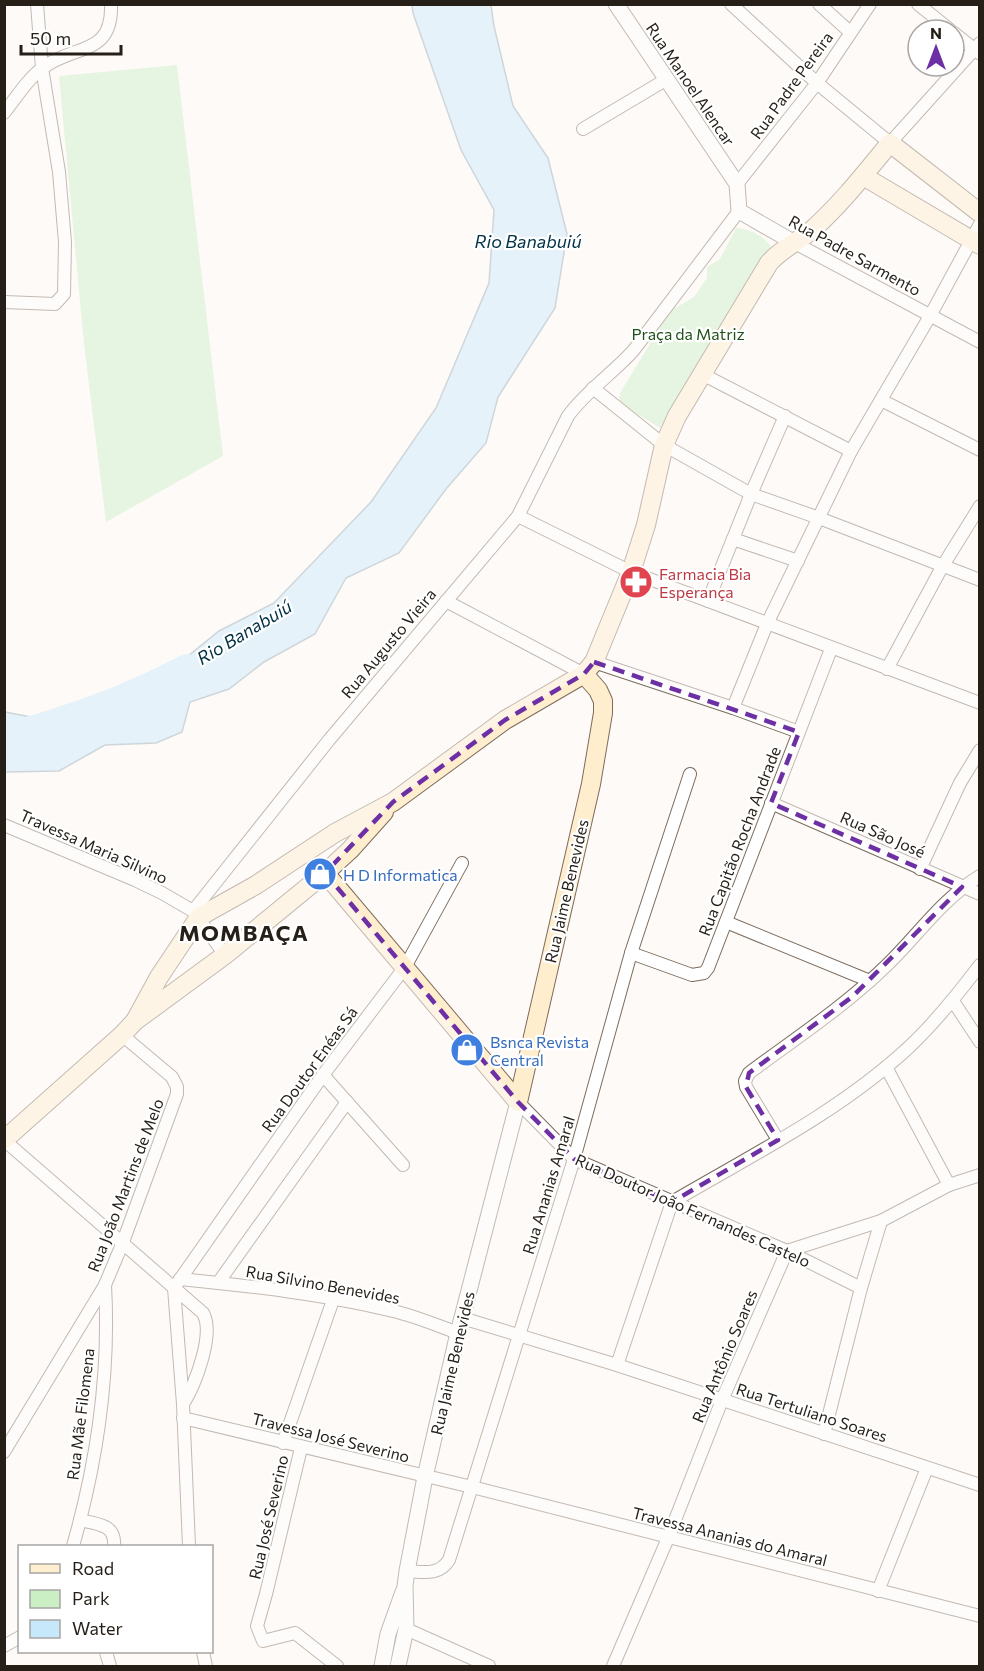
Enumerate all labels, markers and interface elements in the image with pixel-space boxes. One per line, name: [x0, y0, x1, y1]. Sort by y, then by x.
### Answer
scale bar: [21, 18, 122, 56]
north arrow: [906, 18, 966, 78]
street label: Rua Manoel Alencar: [643, 19, 740, 150]
text: N: [930, 23, 942, 42]
text: 50 m: [30, 27, 71, 49]
street label: Rua Padre Pereira: [746, 28, 836, 142]
street label: Rua Padre Sarmento: [786, 211, 924, 299]
water label: Rio Banabuiú: [474, 230, 582, 252]
park label: Praça da Matriz: [631, 324, 745, 343]
pharmacy icon: Farmacia Bia Esperança: [618, 564, 654, 600]
place label: Farmacia Bia Esperança: [659, 564, 751, 601]
street label: Rua Augusto Vieira: [337, 584, 439, 702]
water label: Rio Banabuiú: [192, 595, 296, 669]
street label: Rua Capitão Rocha Andrade: [694, 744, 784, 938]
street label: Travessa Maria Silvino: [17, 805, 171, 887]
street label: Rua São José: [838, 807, 928, 861]
street label: Rua Jaime Benevides: [540, 817, 592, 965]
shop icon: H D Informatica: [302, 856, 338, 892]
place label: H D Informatica: [343, 865, 458, 884]
district label: MOMBAÇA: [179, 919, 309, 946]
street label: Rua Doutor Enéas Sá: [257, 1003, 361, 1135]
shop icon: Bsnca Revista Central: [449, 1032, 485, 1068]
place label: Bsnca Revista Central: [490, 1032, 589, 1069]
street label: Rua João Martins de Melo: [83, 1096, 167, 1274]
street label: Rua Ananias Amaral: [518, 1114, 578, 1256]
street label: Rua Doutor João Fernandes Castelo: [573, 1149, 813, 1271]
street label: Rua Silvino Benevides: [244, 1261, 402, 1307]
street label: Rua Antônio Soares: [687, 1287, 761, 1425]
street label: Rua Jaime Benevides: [426, 1289, 478, 1437]
street label: Rua Mãe Filomena: [62, 1347, 98, 1481]
street label: Rua Tertuliano Soares: [734, 1379, 890, 1445]
street label: Travessa José Severino: [250, 1408, 412, 1466]
street label: Rua José Severino: [244, 1453, 292, 1581]
street label: Travessa Ananias do Amaral: [631, 1503, 829, 1569]
legend: [18, 1545, 213, 1653]
text: Road: [72, 1557, 114, 1579]
text: Park: [72, 1587, 110, 1609]
text: Water: [72, 1617, 123, 1639]

